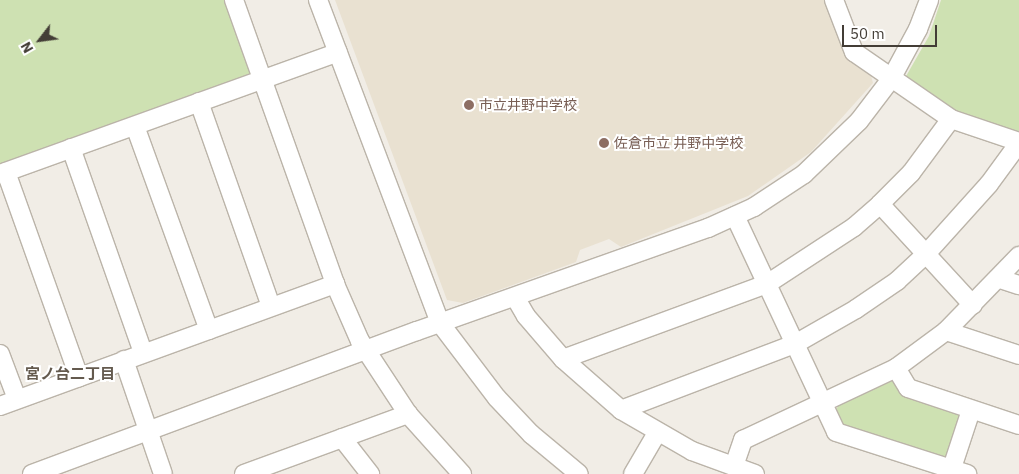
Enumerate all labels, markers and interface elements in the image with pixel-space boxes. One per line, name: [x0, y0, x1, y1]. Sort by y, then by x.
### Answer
north arrow: [15, 15, 65, 65]
scale bar: [844, 15, 939, 47]
text: 50 m: [850, 24, 885, 43]
text: N: [17, 39, 37, 56]
place label: 市立井野中学校: [479, 97, 577, 113]
marker: 市立井野中学校: [463, 99, 475, 111]
place label: 佐倉市立 井野中学校: [614, 135, 743, 151]
marker: 佐倉市立 井野中学校: [598, 137, 610, 149]
district label: 宮ノ台二丁目: [25, 365, 115, 383]

